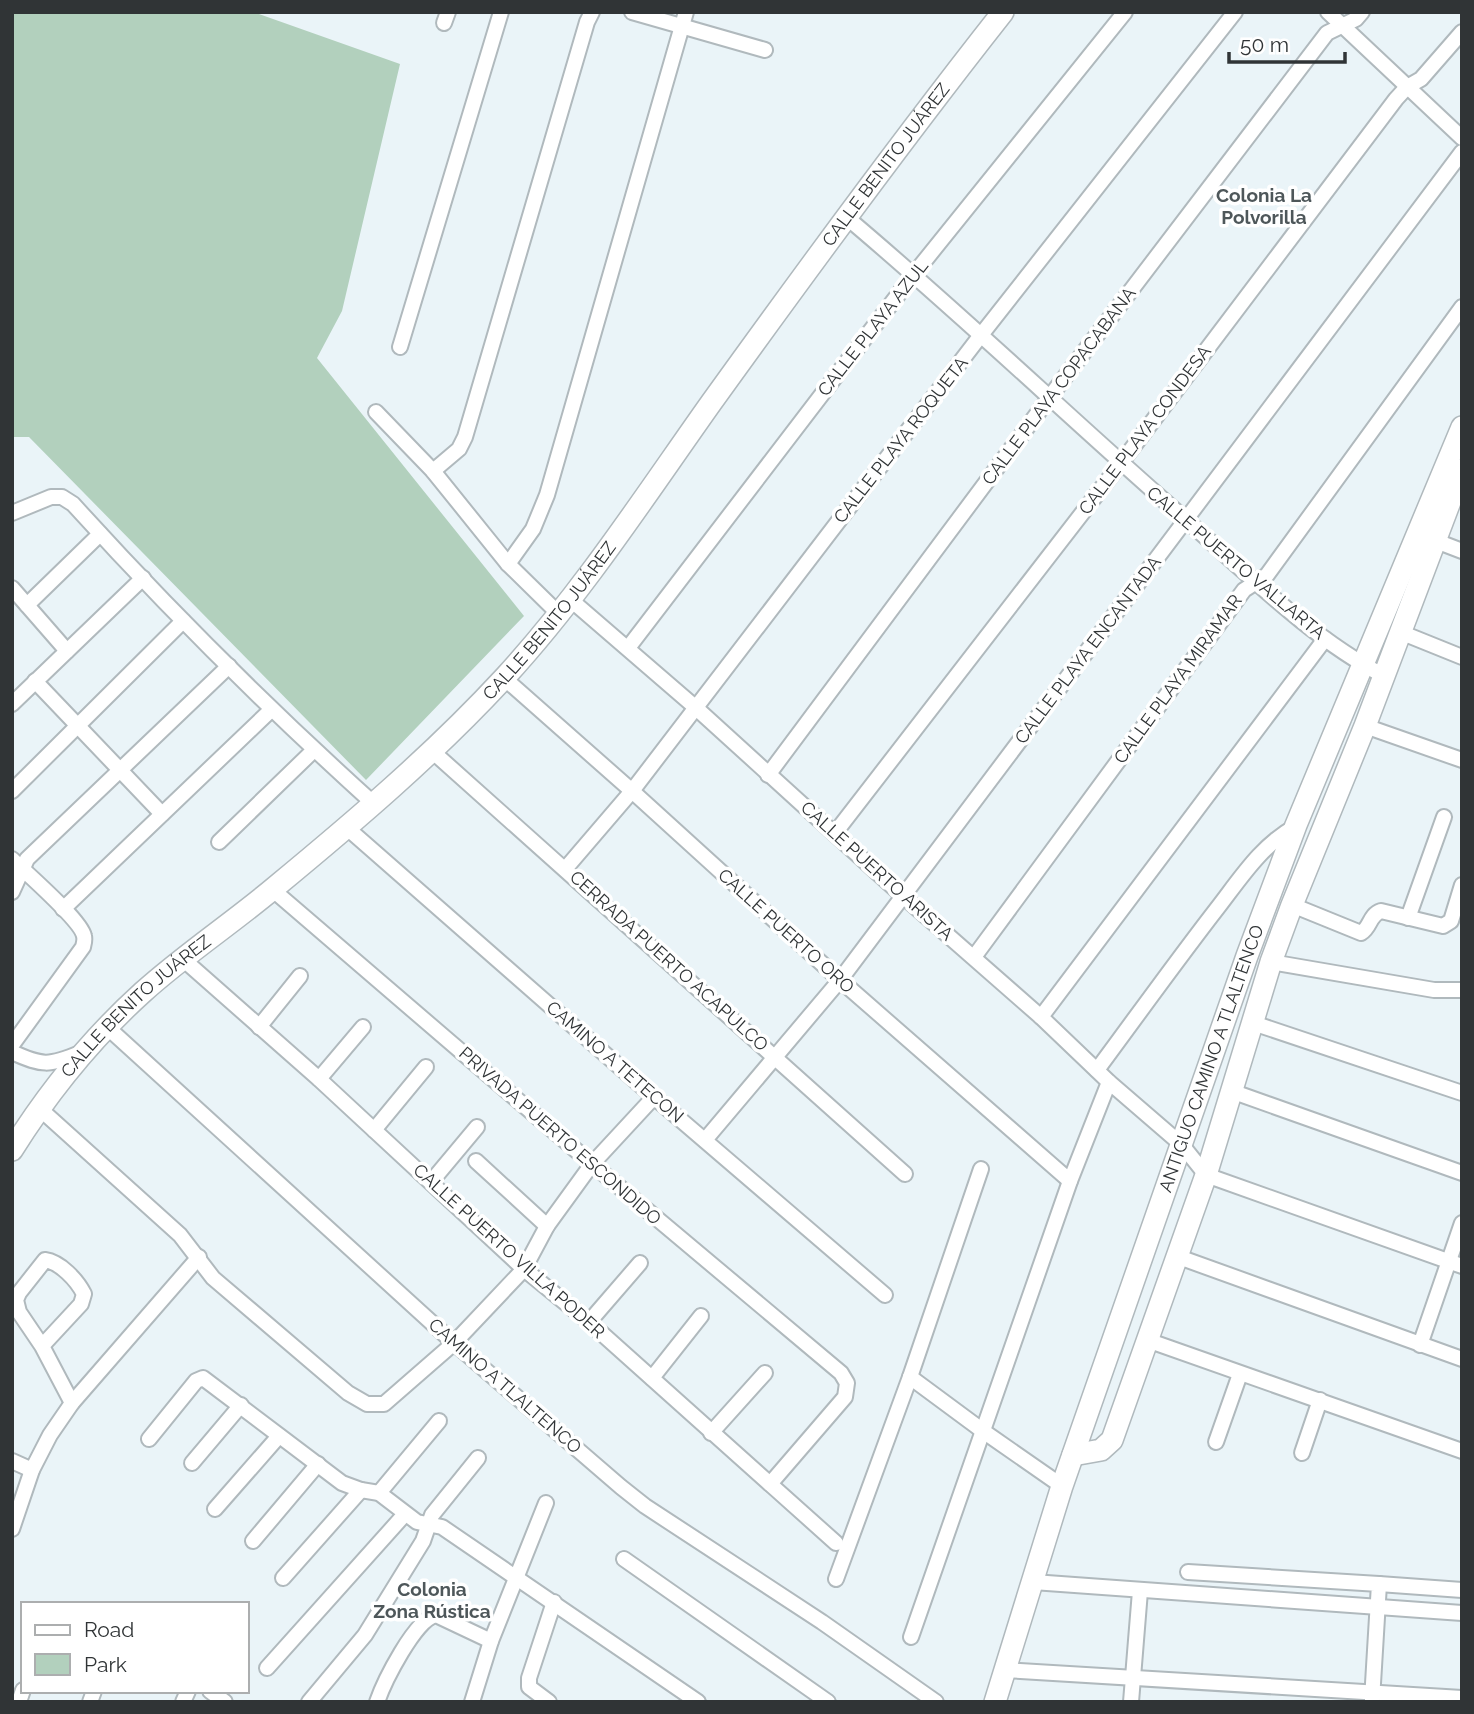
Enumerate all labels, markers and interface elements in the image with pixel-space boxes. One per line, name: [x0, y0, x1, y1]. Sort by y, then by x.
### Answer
scale bar: [1229, 21, 1344, 65]
text: 50 m: [1240, 32, 1289, 57]
street label: CALLE BENITO JUÁREZ: [818, 79, 954, 250]
district label: Colonia La Polvorilla: [1216, 184, 1312, 228]
street label: CALLE PLAYA AZUL: [813, 255, 933, 400]
street label: CALLE PLAYA COPACABANA: [977, 283, 1140, 489]
street label: CALLE PLAYA CONDESA: [1074, 341, 1215, 518]
street label: CALLE PLAYA ROQUETA: [829, 352, 972, 527]
street label: CALLE PUERTO VALLARTA: [1143, 482, 1330, 643]
street label: CALLE BENITO JUÁREZ: [478, 537, 620, 704]
street label: CALLE PLAYA ENCANTADA: [1010, 552, 1165, 748]
street label: CALLE PLAYA MIRAMAR: [1109, 590, 1246, 767]
street label: CALLE PUERTO ARISTA: [797, 797, 958, 945]
street label: CALLE PUERTO ORO: [714, 864, 859, 997]
street label: CERRADA PUERTO ACAPULCO: [566, 866, 773, 1055]
street label: ANTIGUO CAMINO A TLALTENCO: [1154, 922, 1268, 1195]
street label: CALLE BENITO JUÁREZ: [56, 930, 215, 1081]
street label: CAMINO A TETECON: [542, 996, 688, 1127]
street label: PRIVADA PUERTO ESCONDIDO: [455, 1042, 666, 1229]
street label: CALLE PUERTO VILLA PODER: [409, 1159, 610, 1342]
street label: CAMINO A TLALTENCO: [425, 1314, 586, 1458]
district label: Colonia Zona Rústica: [373, 1578, 491, 1622]
legend: [21, 1602, 248, 1693]
text: Road: [84, 1617, 134, 1642]
text: Park: [84, 1652, 127, 1677]

